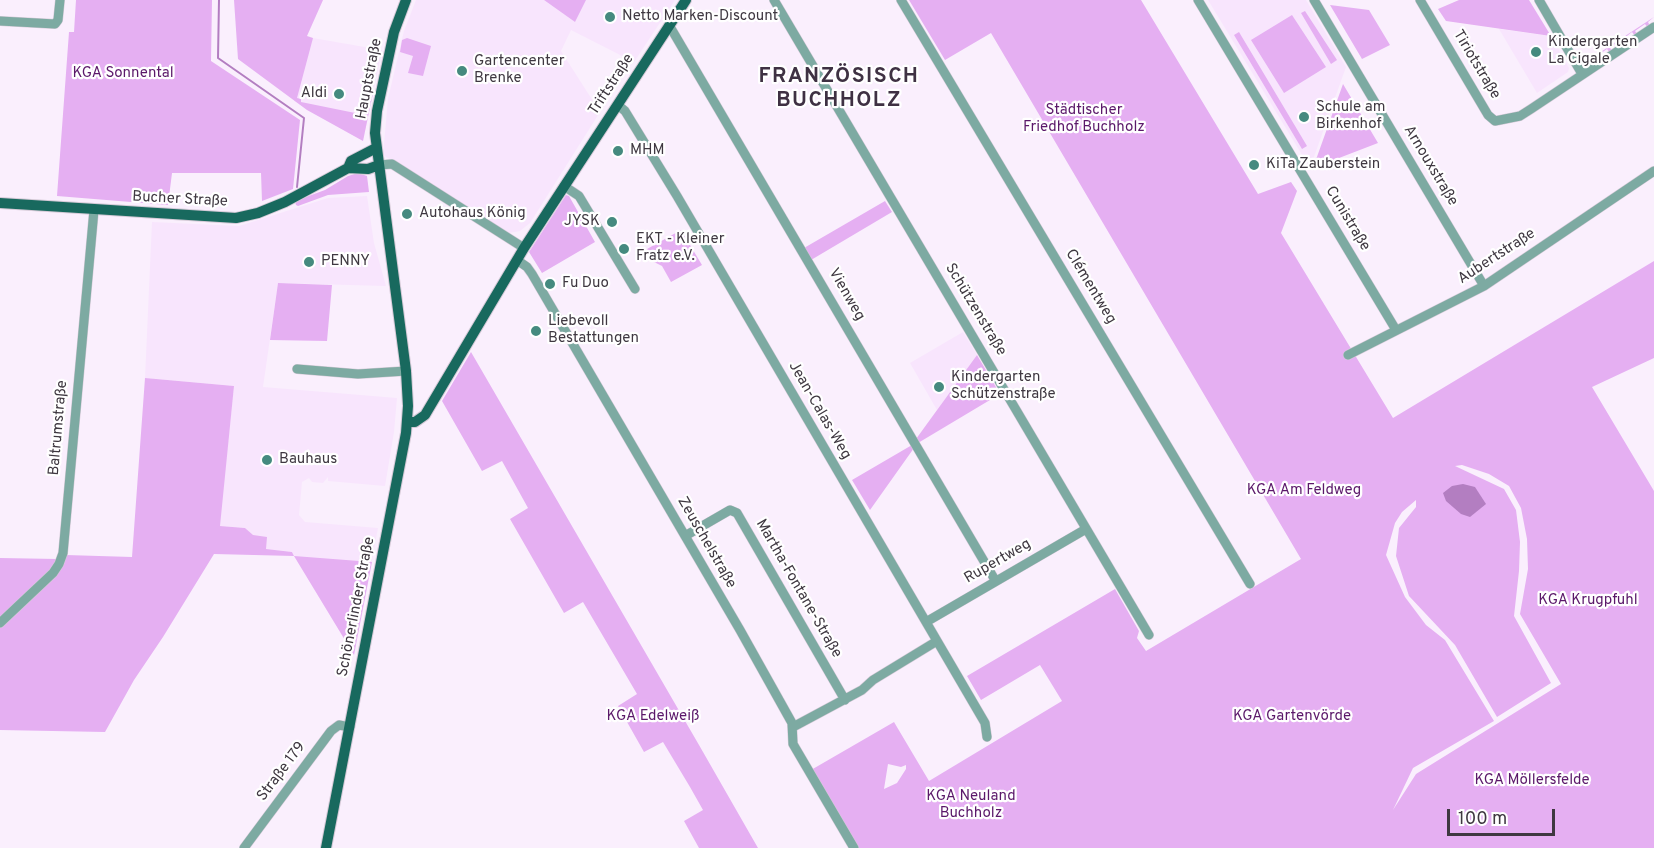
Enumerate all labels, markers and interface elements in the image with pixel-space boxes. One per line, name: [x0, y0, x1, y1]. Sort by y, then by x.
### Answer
place label: Netto Marken-Discount: [622, 8, 778, 26]
marker: Netto Marken-Discount: [603, 10, 617, 24]
street label: Tiriotstraße: [1448, 27, 1504, 103]
place label: Kindergarten La Cigale: [1548, 34, 1637, 69]
street label: Hauptstraße: [353, 37, 387, 121]
marker: Kindergarten La Cigale: [1529, 45, 1543, 59]
street label: Triftstraße: [586, 51, 638, 119]
place label: Gartencenter Brenke: [474, 53, 565, 88]
marker: Gartencenter Brenke: [455, 64, 469, 78]
park label: KGA Sonnental: [72, 65, 174, 83]
district label: FRANZÖSISCH BUCHHOLZ: [759, 65, 919, 115]
place label: Aldi: [301, 85, 327, 103]
marker: Aldi: [332, 87, 346, 101]
place label: Schule am Birkenhof: [1316, 99, 1385, 134]
park label: Städtischer Friedhof Buchholz: [1023, 102, 1145, 137]
marker: Schule am Birkenhof: [1297, 110, 1311, 124]
street label: Arnouxstraße: [1399, 122, 1461, 210]
place label: MHM: [630, 142, 664, 160]
marker: MHM: [611, 144, 625, 158]
place label: KiTa Zauberstein: [1266, 156, 1380, 174]
marker: KiTa Zauberstein: [1247, 158, 1261, 172]
street label: Cunistraße: [1321, 183, 1373, 255]
street label: Bucher Straße: [132, 189, 228, 211]
place label: Autohaus König: [419, 205, 526, 223]
marker: Autohaus König: [400, 207, 414, 221]
place label: JYSK: [564, 213, 600, 231]
marker: JYSK: [605, 215, 619, 229]
street label: Aubertstraße: [1455, 225, 1539, 289]
place label: EKT - Kleiner Fratz e.V.: [636, 231, 725, 266]
marker: EKT - Kleiner Fratz e.V.: [617, 242, 631, 256]
street label: Clémentweg: [1061, 246, 1119, 328]
place label: PENNY: [321, 253, 370, 271]
marker: PENNY: [302, 255, 316, 269]
street label: Schützenstraße: [940, 261, 1010, 359]
street label: Vienweg: [824, 266, 868, 324]
place label: Fu Duo: [562, 275, 609, 293]
marker: Fu Duo: [543, 277, 557, 291]
place label: Liebevoll Bestattungen: [548, 313, 639, 348]
marker: Liebevoll Bestattungen: [529, 324, 543, 338]
street label: Jean-Calas-Weg: [784, 359, 854, 463]
place label: Kindergarten Schützenstraße: [951, 369, 1055, 404]
street label: Baltrumstraße: [46, 380, 72, 476]
marker: Kindergarten Schützenstraße: [932, 380, 946, 394]
place label: Bauhaus: [279, 451, 337, 469]
marker: Bauhaus: [260, 453, 274, 467]
park label: KGA Am Feldweg: [1247, 482, 1361, 500]
street label: Zeuschelstraße: [673, 494, 739, 592]
street label: Martha-Fontane-Straße: [751, 516, 845, 662]
street label: Schönerlinder Straße: [335, 535, 379, 679]
street label: Rupertweg: [961, 536, 1035, 588]
park label: KGA Krugpfuhl: [1538, 592, 1638, 610]
park label: KGA Edelweiß: [607, 708, 699, 726]
park label: KGA Gartenvörde: [1233, 708, 1351, 726]
street label: Straße 179: [254, 739, 310, 805]
park label: KGA Möllersfelde: [1474, 772, 1590, 790]
park label: KGA Neuland Buchholz: [926, 788, 1016, 823]
scale bar: [1450, 797, 1558, 835]
text: 100 m: [1458, 808, 1507, 831]

